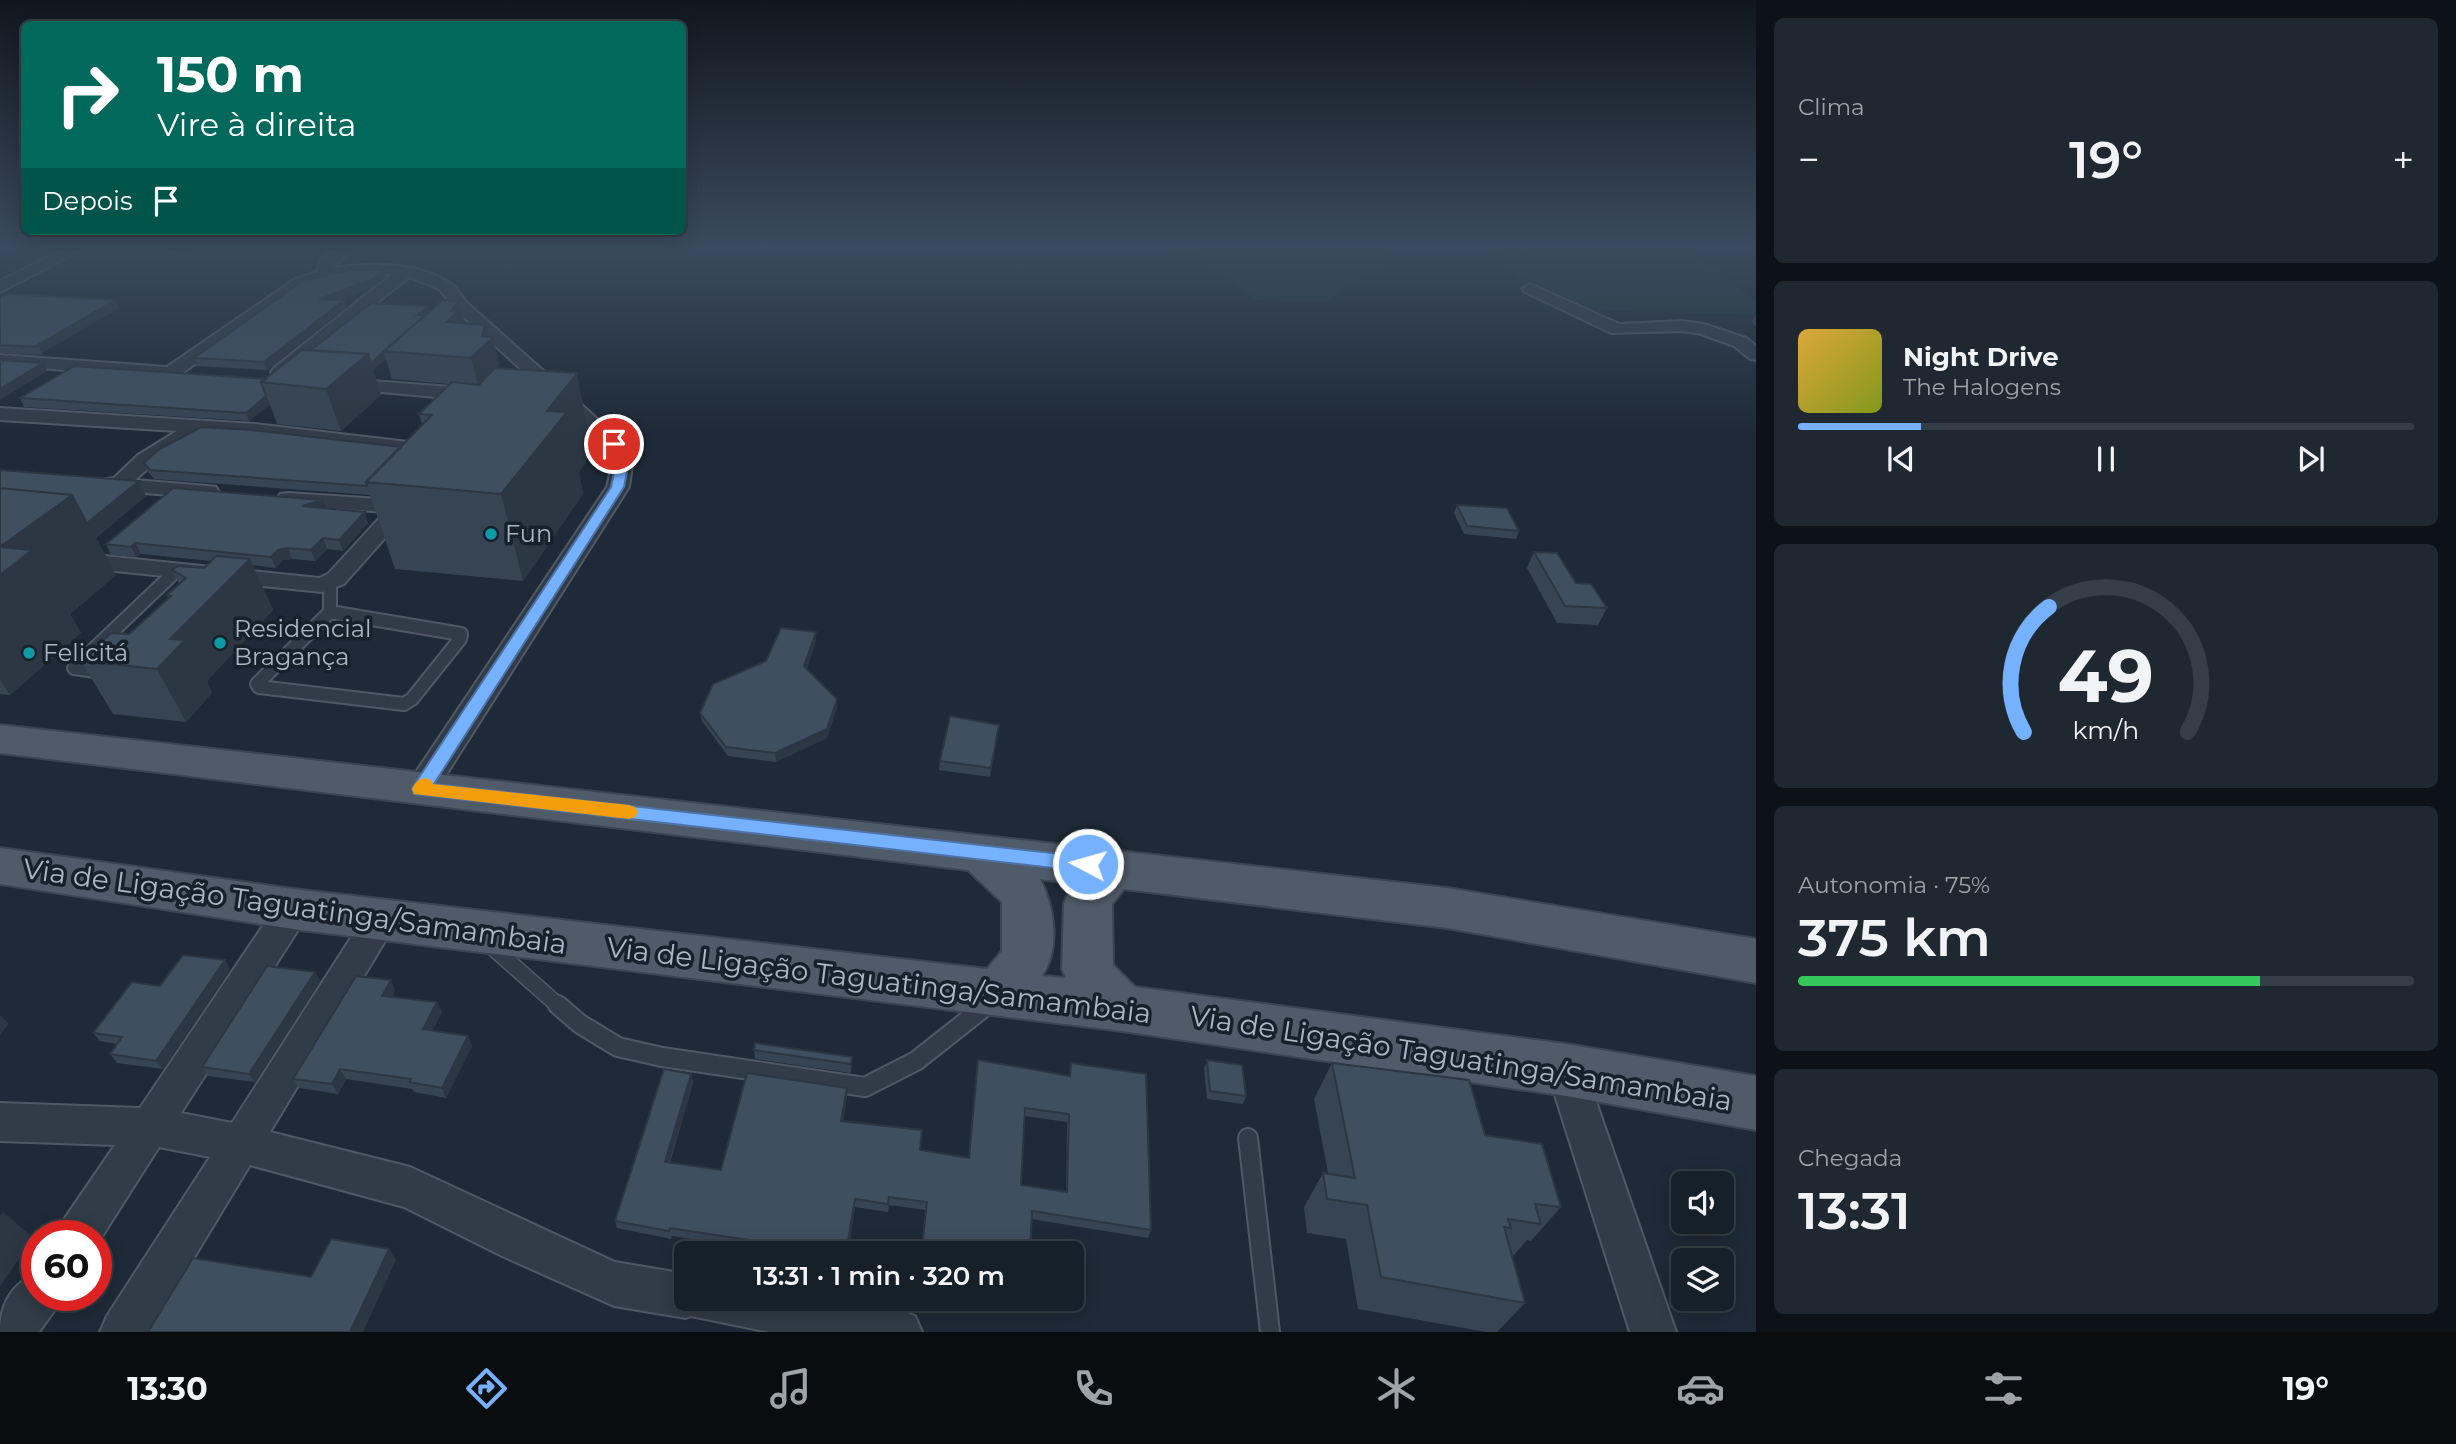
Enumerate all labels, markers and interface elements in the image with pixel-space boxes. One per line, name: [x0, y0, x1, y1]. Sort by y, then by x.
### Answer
text: 150 m: [157, 45, 304, 104]
icon: right: [42, 49, 133, 140]
text: Clima: [1798, 93, 1865, 121]
text: Vire à direita: [157, 105, 356, 144]
text: 19°: [2069, 128, 2143, 191]
text: −: [1798, 136, 1820, 183]
text: +: [2392, 136, 2414, 183]
icon: arrive: [147, 182, 185, 220]
text: Depois: [42, 185, 133, 217]
text: Night Drive: [1903, 341, 2059, 373]
text: The Halogens: [1903, 373, 2061, 401]
pin: [584, 414, 644, 474]
icon: arrive: [595, 425, 633, 463]
icon: previous: [1882, 440, 1920, 478]
icon: pause: [2087, 440, 2125, 478]
icon: next: [2292, 440, 2330, 478]
place label: Fun: [505, 519, 552, 548]
marker: Fun: [483, 526, 499, 542]
place label: Residencial Bragança: [234, 614, 371, 671]
text: 49: [2058, 632, 2154, 720]
marker: Residencial Bragança: [212, 635, 228, 651]
place label: Felicitá: [43, 638, 128, 667]
marker: Felicitá: [21, 645, 37, 661]
text: km/h: [2073, 715, 2139, 745]
position arrow: [1051, 827, 1125, 901]
street label: Via de Ligação Taguatinga/Samambaia: [21, 851, 569, 961]
text: Autonomia · 75%: [1798, 871, 1990, 899]
text: 375 km: [1798, 906, 1991, 969]
street label: Via de Ligação Taguatinga/Samambaia: [605, 930, 1153, 1030]
street label: Via de Ligação Taguatinga/Samambaia: [1188, 998, 1734, 1118]
text: Chegada: [1798, 1144, 1902, 1172]
map controls: [1671, 1171, 1734, 1311]
button: sound: [1671, 1171, 1734, 1234]
text: 13:31: [1798, 1179, 1911, 1242]
speed limit sign: 60: [21, 1220, 112, 1311]
button: layers: [1671, 1248, 1734, 1311]
text: 13:31 · 1 min · 320 m: [753, 1260, 1005, 1292]
icon: directions: [462, 1364, 511, 1413]
icon: music: [766, 1364, 815, 1413]
icon: phone: [1069, 1364, 1118, 1413]
icon: climate: [1372, 1364, 1421, 1413]
icon: car: [1676, 1364, 1725, 1413]
icon: filters: [1979, 1364, 2028, 1413]
text: 13:30: [127, 1369, 208, 1408]
text: 19°: [2282, 1369, 2329, 1408]

